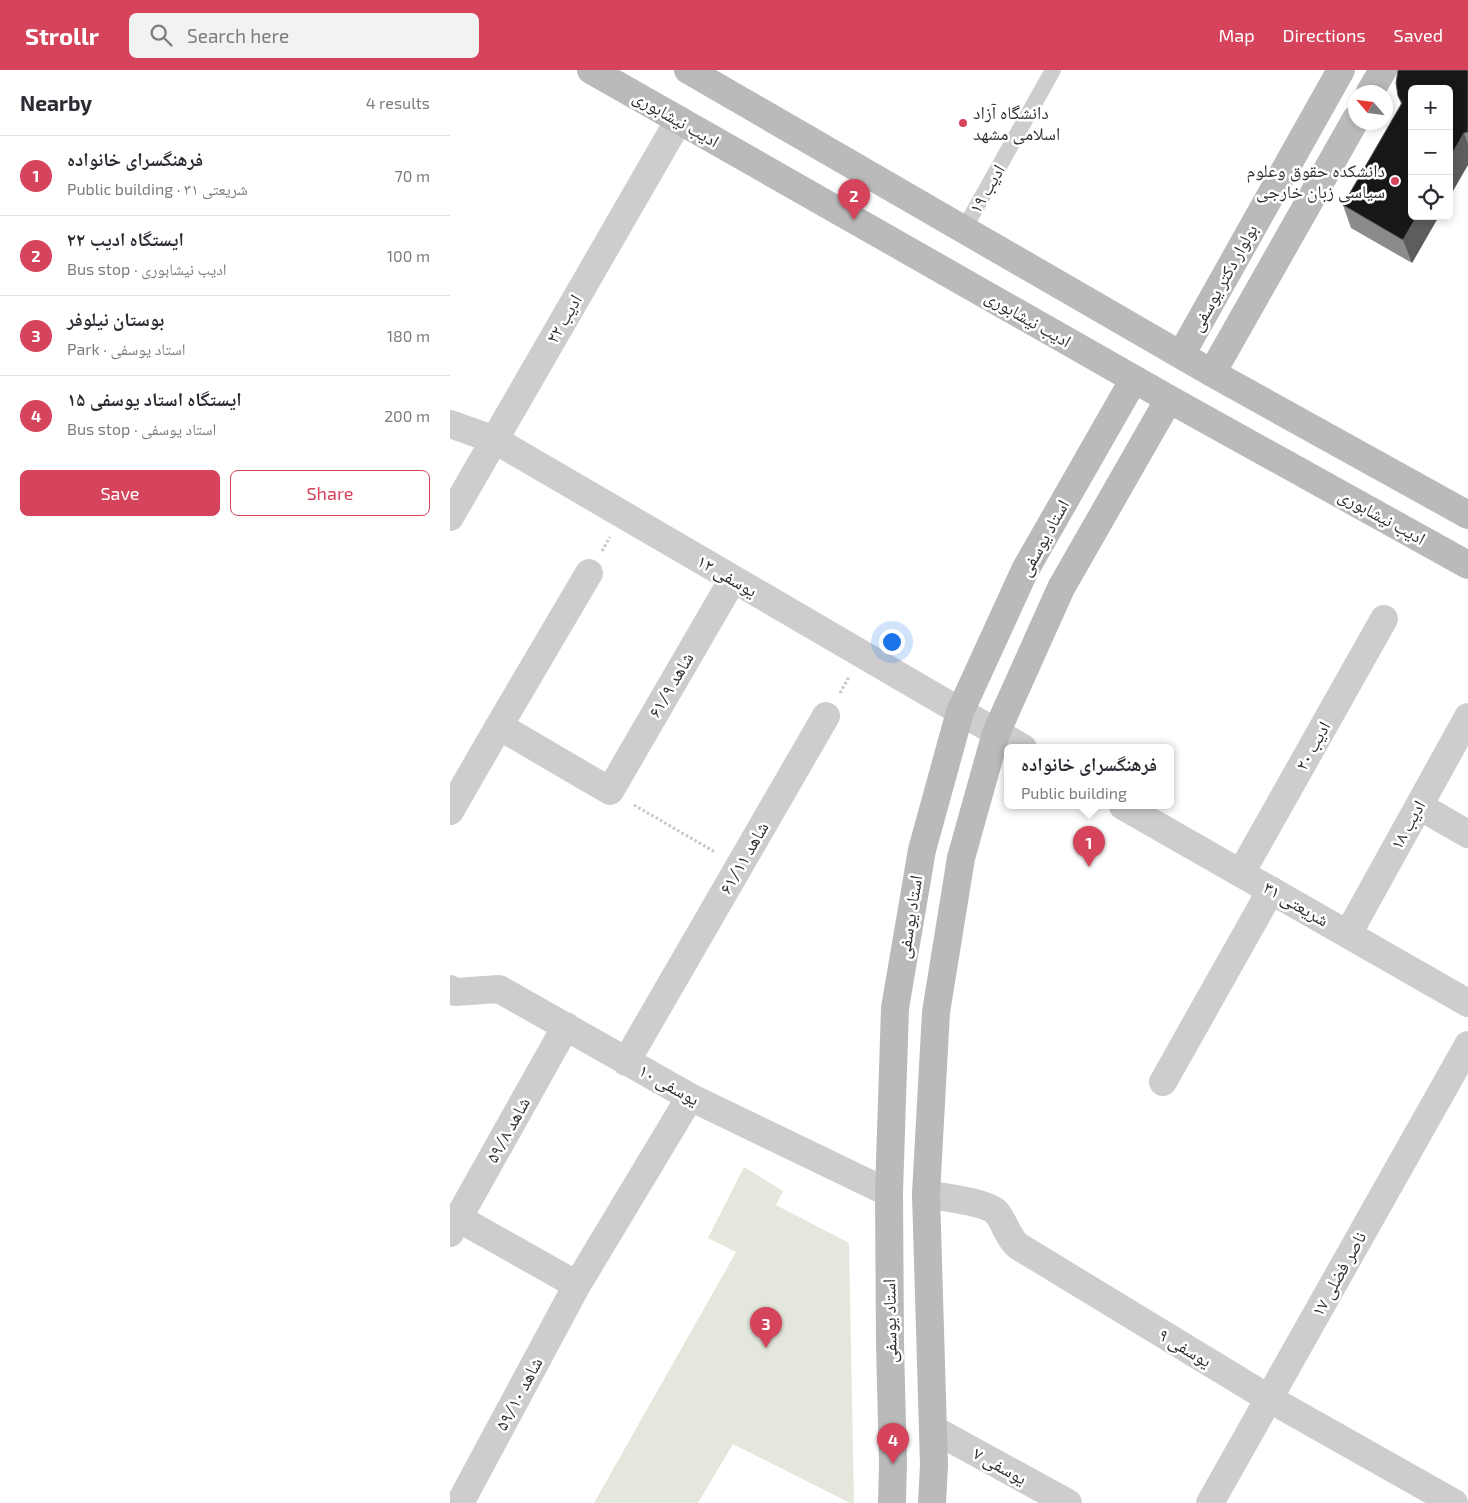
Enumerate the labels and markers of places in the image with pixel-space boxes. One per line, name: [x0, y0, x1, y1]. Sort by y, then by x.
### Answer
place label: دانشگاه آزاد اسلامی مشهد: [973, 101, 1060, 145]
marker: دانشگاه آزاد اسلامی مشهد: [957, 117, 969, 129]
place label: دانشکده حقوق وعلوم سیاسی زبان خارجی: [1247, 159, 1385, 203]
marker: دانشکده حقوق وعلوم سیاسی زبان خارجی: [1389, 175, 1401, 187]
pin: 2: [838, 179, 870, 220]
pin: 1: [1073, 826, 1105, 867]
pin: 3: [750, 1307, 782, 1348]
pin: 4: [877, 1423, 909, 1464]

